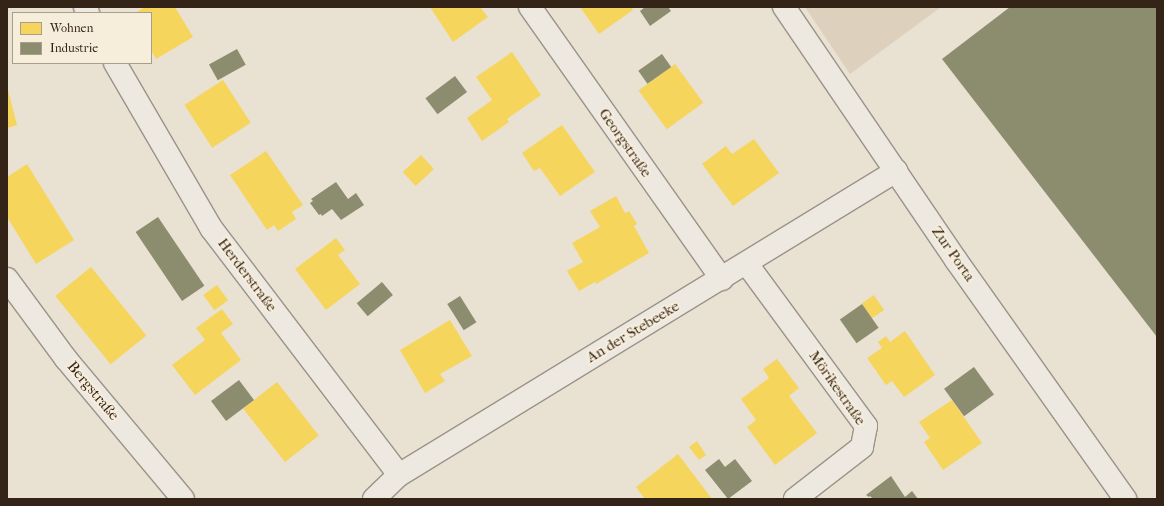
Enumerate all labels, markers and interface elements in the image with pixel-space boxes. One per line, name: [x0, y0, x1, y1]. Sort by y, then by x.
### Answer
legend: [12, 12, 152, 64]
text: Wohnen: [50, 21, 94, 35]
text: Industrie: [50, 41, 98, 55]
street label: Georgstraße: [595, 105, 655, 181]
street label: Zur Porta: [928, 223, 978, 285]
street label: Herderstraße: [214, 235, 280, 315]
street label: An der Stebeeke: [583, 297, 683, 367]
street label: Mörikestraße: [805, 347, 869, 429]
street label: Bergstraße: [63, 358, 123, 424]

